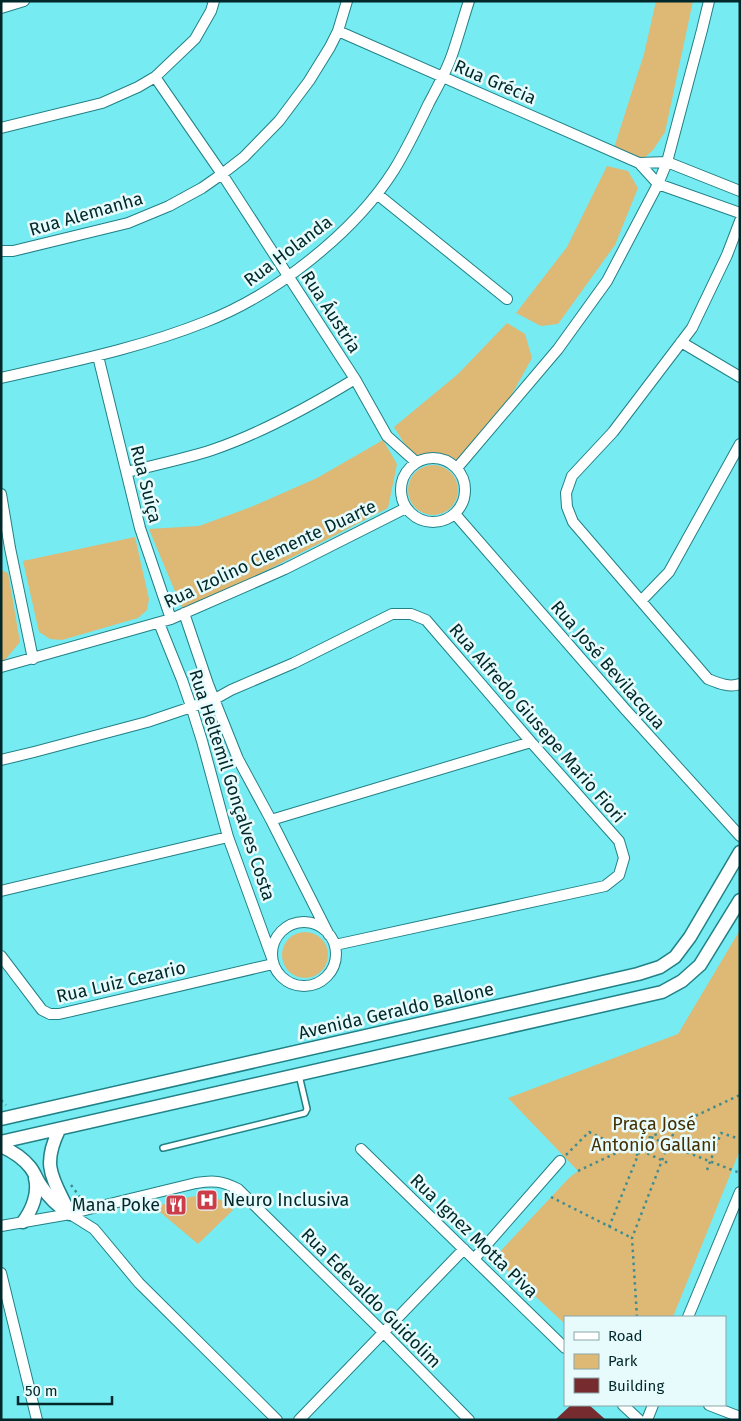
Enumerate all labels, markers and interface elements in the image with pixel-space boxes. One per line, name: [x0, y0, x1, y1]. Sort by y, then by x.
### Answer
street label: Rua Grécia: [451, 55, 539, 109]
street label: Rua Alemanha: [27, 187, 145, 241]
street label: Rua Holanda: [240, 211, 336, 291]
street label: Rua Áustria: [296, 266, 367, 357]
street label: Rua Suíça: [126, 443, 166, 525]
street label: Rua Izolino Clemente Duarte: [160, 495, 380, 613]
street label: Rua José Bevilacqua: [546, 596, 670, 734]
street label: Rua Alfredo Giusepe Mario Fiori: [444, 619, 630, 827]
street label: Rua Heltemil Gonçalves Costa: [184, 667, 280, 903]
street label: Rua Luiz Cezario: [54, 956, 188, 1008]
street label: Avenida Geraldo Ballone: [296, 978, 496, 1044]
park label: Praça José Antonio Gallani: [591, 1113, 717, 1156]
street label: Rua Ignez Motta Piva: [405, 1169, 543, 1303]
hospital icon: Neuro Inclusiva: [195, 1188, 219, 1212]
place label: Neuro Inclusiva: [223, 1189, 349, 1211]
restaurant icon: Mana Poke: [164, 1193, 188, 1217]
place label: Mana Poke: [72, 1194, 160, 1216]
street label: Rua Edevaldo Guidolim: [296, 1223, 446, 1373]
legend: [564, 1316, 726, 1406]
text: Road: [608, 1327, 643, 1345]
text: Park: [608, 1352, 638, 1370]
scale bar: [18, 1374, 111, 1406]
text: Building: [608, 1377, 664, 1395]
text: 50 m: [25, 1382, 58, 1400]

